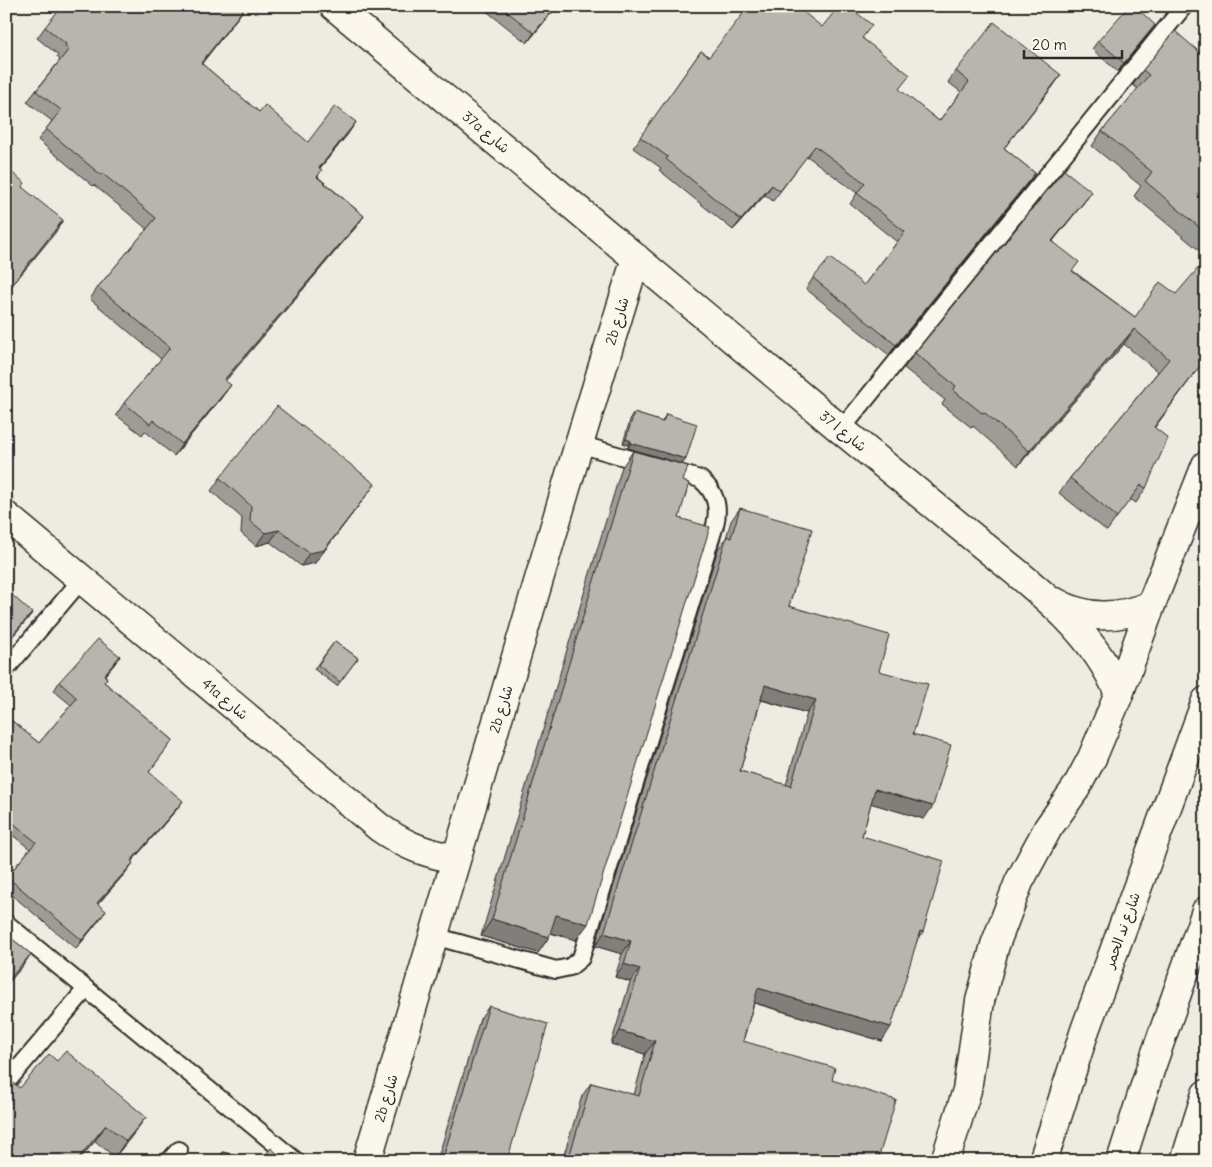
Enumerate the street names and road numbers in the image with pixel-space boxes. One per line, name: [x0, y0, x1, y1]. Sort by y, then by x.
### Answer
street label: 37a شارع: [458, 107, 513, 158]
street label: 2b شارع: [601, 295, 634, 347]
street label: شارع ا 37: [815, 407, 870, 456]
street label: 41a شارع: [197, 674, 252, 724]
street label: 2b شارع: [485, 683, 518, 735]
street label: شارع ند الحمر: [1100, 890, 1145, 972]
street label: 2b شارع: [370, 1072, 403, 1124]

